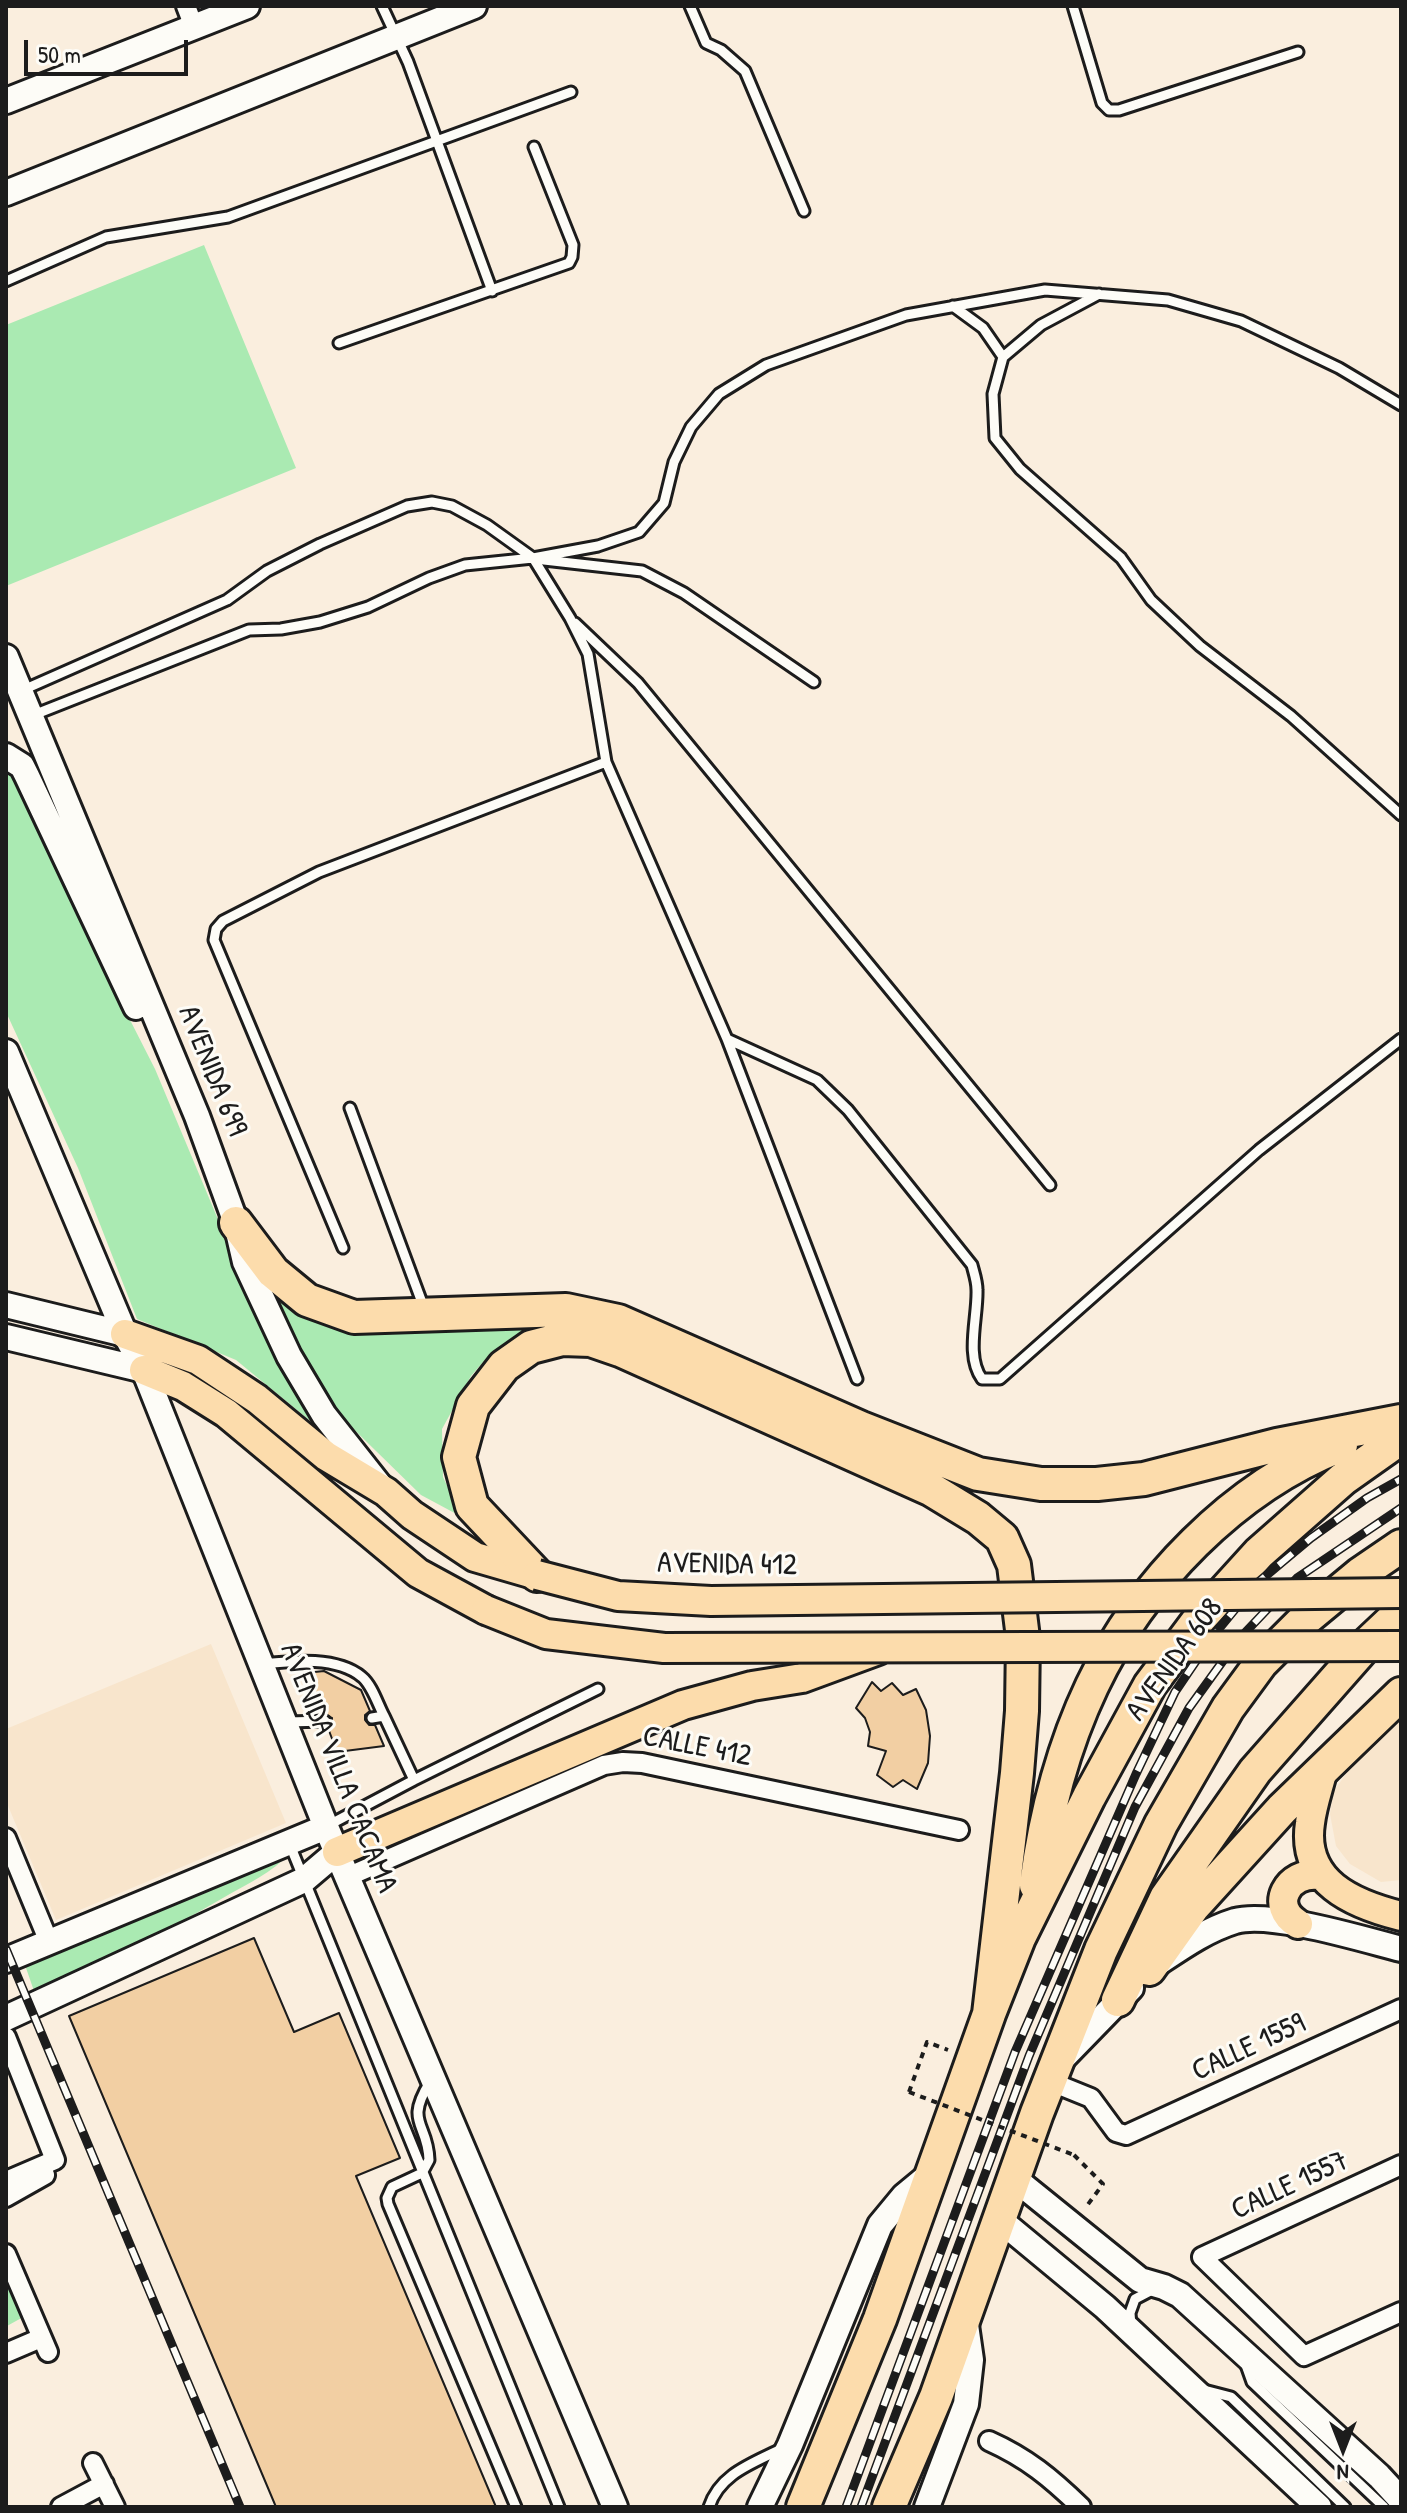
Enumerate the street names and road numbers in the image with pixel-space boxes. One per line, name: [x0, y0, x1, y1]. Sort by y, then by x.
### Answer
street label: AVENIDA 699: [170, 1000, 254, 1142]
street label: AVENIDA 412: [657, 1546, 797, 1584]
street label: AVENIDA 608: [1119, 1592, 1231, 1728]
street label: AVENIDA VILLA CACAMA: [271, 1638, 405, 1898]
street label: CALLE 412: [640, 1719, 754, 1775]
street label: CALLE 1559: [1187, 2006, 1311, 2090]
street label: CALLE 1557: [1226, 2143, 1354, 2229]

